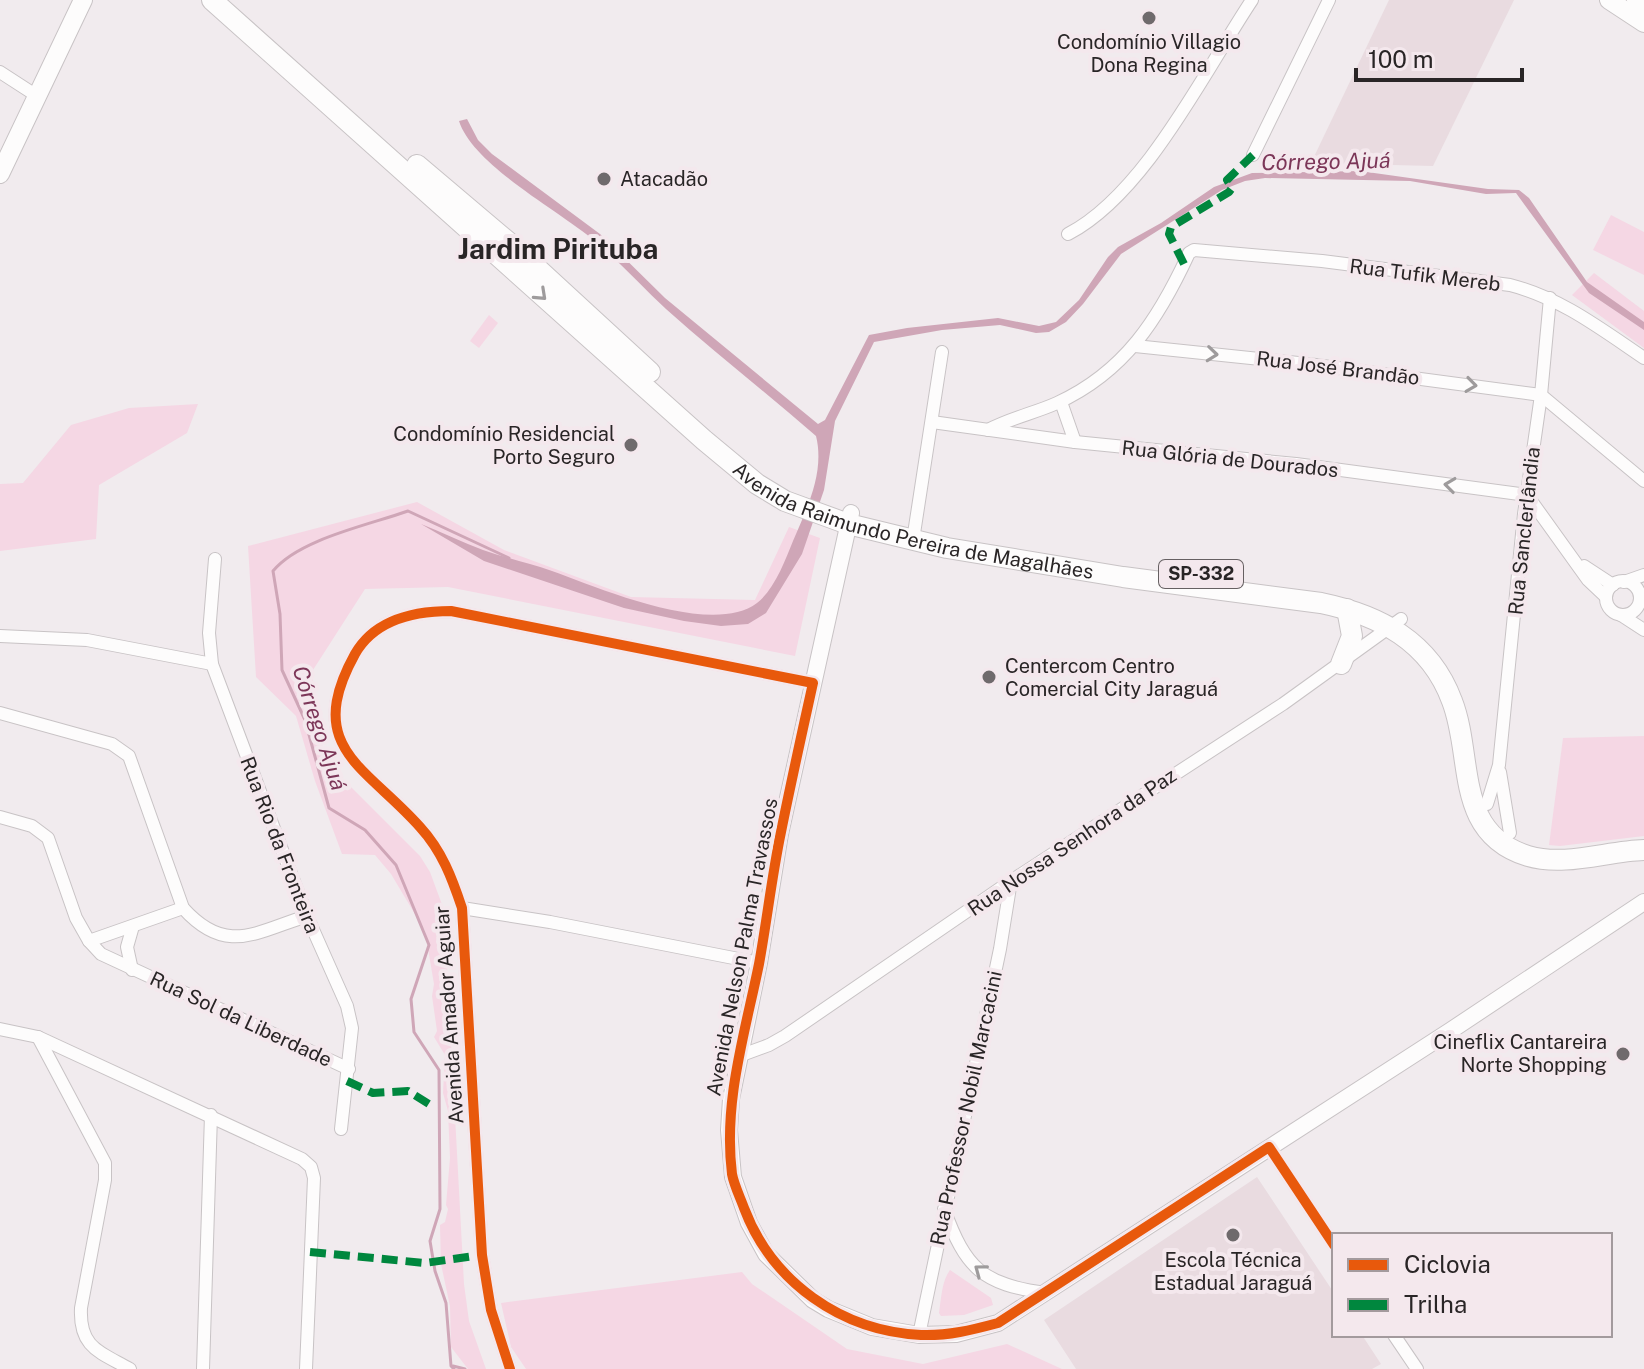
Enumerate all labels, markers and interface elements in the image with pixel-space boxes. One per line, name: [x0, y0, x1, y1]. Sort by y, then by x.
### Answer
marker: Condomínio Villagio Dona Regina: [1140, 9, 1158, 27]
place label: Condomínio Villagio Dona Regina: [1057, 30, 1241, 77]
scale bar: [1356, 32, 1522, 82]
text: 100 m: [1368, 45, 1434, 73]
water label: Córrego Ajuá: [1261, 147, 1391, 175]
place label: Atacadão: [620, 167, 708, 191]
marker: Atacadão: [595, 170, 613, 188]
district label: Jardim Pirituba: [458, 232, 658, 265]
street label: Rua Tufik Mereb: [1348, 254, 1502, 296]
one-way arrow: [532, 286, 546, 301]
one-way arrow: [1206, 345, 1219, 362]
street label: Rua José Brandão: [1255, 346, 1421, 390]
one-way arrow: [1464, 376, 1477, 393]
place label: Condomínio Residencial Porto Seguro: [393, 422, 615, 469]
marker: Condomínio Residencial Porto Seguro: [622, 436, 640, 454]
street label: Rua Glória de Dourados: [1121, 436, 1339, 482]
street label: Rua Sanclerlândia: [1503, 446, 1545, 616]
street label: Avenida Raimundo Pereira de Magalhães: [728, 457, 1095, 584]
one-way arrow: [1443, 477, 1457, 494]
road number: SP-332: [1159, 560, 1243, 588]
place label: Centercom Centro Comercial City Jaraguá: [1005, 654, 1218, 701]
water label: Córrego Ajuá: [288, 662, 352, 794]
marker: Centercom Centro Comercial City Jaraguá: [980, 668, 998, 686]
street label: Rua Rio da Fronteira: [235, 753, 325, 937]
street label: Rua Nossa Senhora da Paz: [963, 763, 1181, 921]
street label: Avenida Nelson Palma Travassos: [701, 796, 783, 1098]
street label: Avenida Amador Aguiar: [429, 905, 469, 1125]
street label: Rua Sol da Liberdade: [146, 966, 336, 1072]
street label: Rua Professor Nobil Marcacini: [925, 969, 1007, 1247]
place label: Cineflix Cantareira Norte Shopping: [1434, 1030, 1607, 1077]
marker: Cineflix Cantareira Norte Shopping: [1614, 1045, 1632, 1063]
marker: Escola Técnica Estadual Jaraguá: [1224, 1226, 1242, 1244]
legend: [1332, 1233, 1612, 1337]
place label: Escola Técnica Estadual Jaraguá: [1154, 1248, 1312, 1295]
text: Ciclovia: [1404, 1250, 1491, 1278]
one-way arrow: [974, 1265, 989, 1279]
text: Trilha: [1404, 1290, 1467, 1318]

